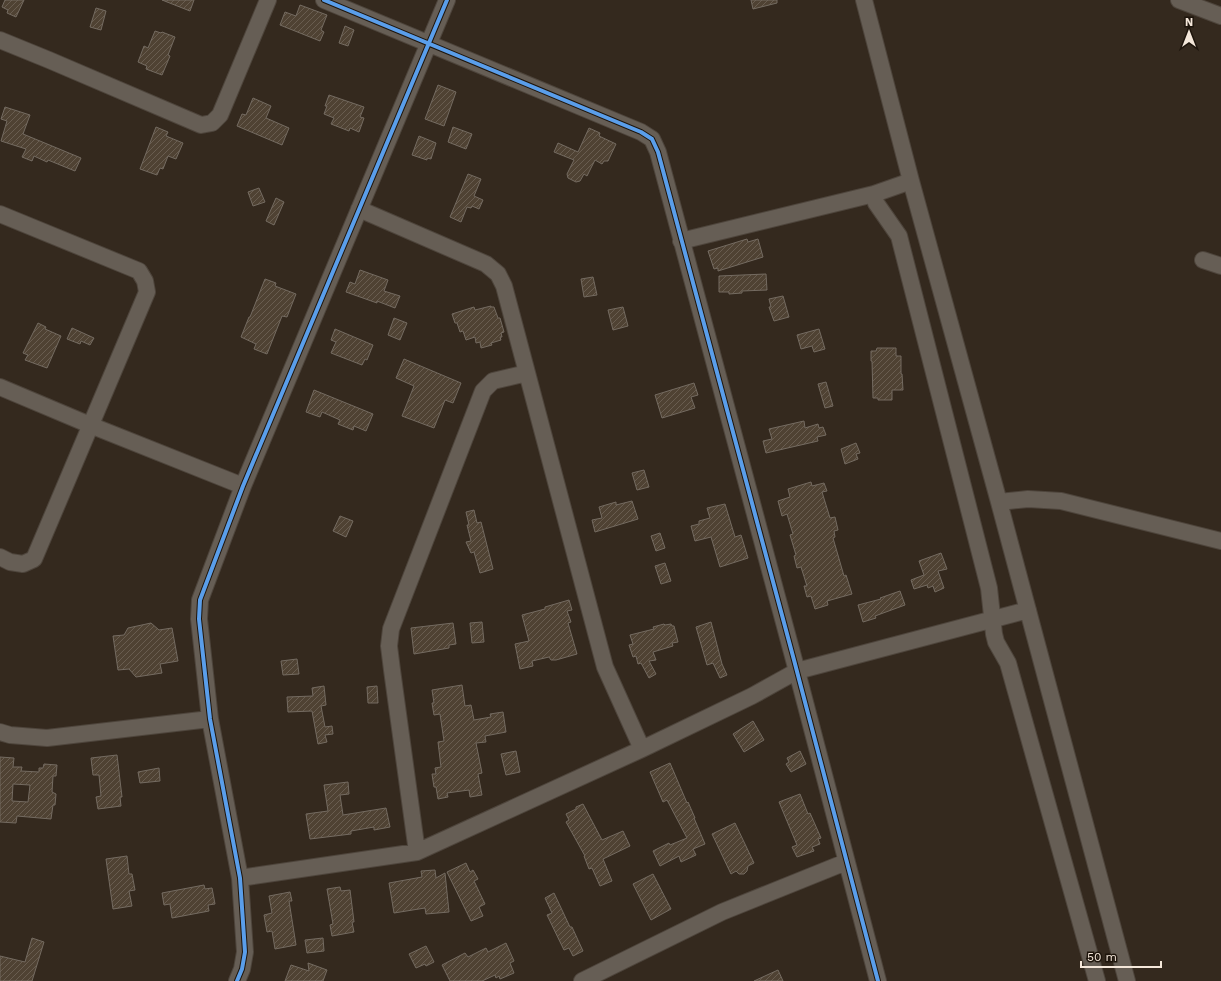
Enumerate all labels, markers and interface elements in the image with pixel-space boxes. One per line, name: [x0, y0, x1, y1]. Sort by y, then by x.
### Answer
north arrow: [1169, 12, 1209, 52]
text: N: [1185, 16, 1193, 29]
scale bar: [1081, 943, 1161, 969]
text: 50 m: [1087, 950, 1117, 964]

